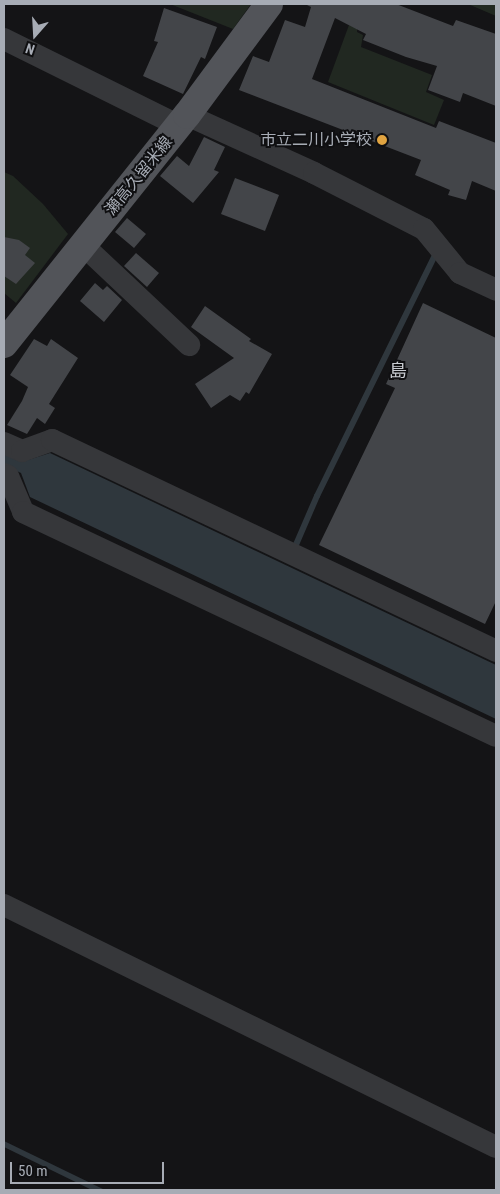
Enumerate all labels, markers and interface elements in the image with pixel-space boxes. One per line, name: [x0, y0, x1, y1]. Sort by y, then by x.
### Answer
north arrow: [10, 10, 60, 60]
text: N: [23, 40, 37, 58]
place label: 市立二川小学校: [260, 130, 372, 150]
street label: 瀬高久留米線: [101, 133, 177, 219]
marker: 市立二川小学校: [376, 134, 388, 146]
district label: 島: [389, 360, 407, 382]
scale bar: [12, 1152, 166, 1184]
text: 50 m: [18, 1162, 48, 1180]

